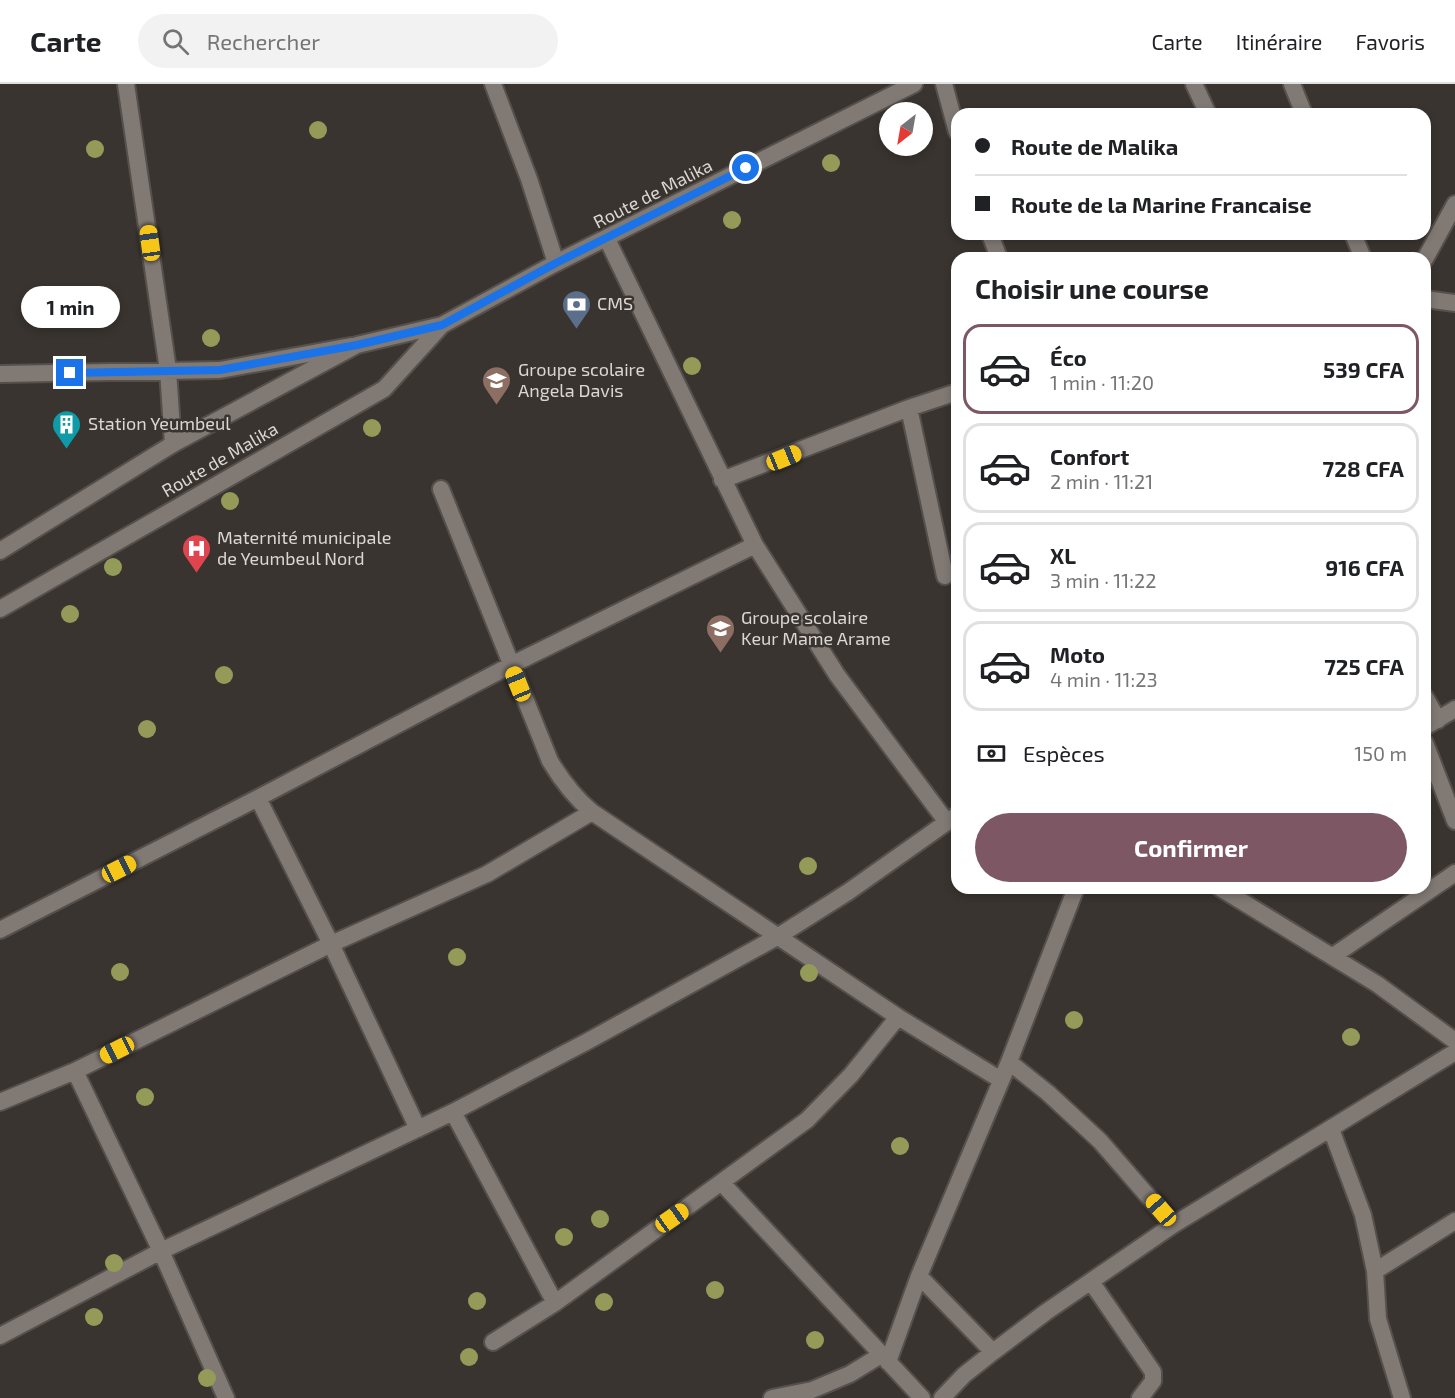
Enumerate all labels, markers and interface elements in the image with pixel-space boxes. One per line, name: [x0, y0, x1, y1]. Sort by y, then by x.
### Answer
search box: [138, 14, 558, 68]
text: Carte: [30, 24, 102, 58]
icon: search: [159, 25, 192, 58]
text: Rechercher: [207, 28, 320, 54]
text: Carte: [1151, 29, 1203, 54]
text: Itinéraire: [1236, 29, 1322, 54]
text: Favoris: [1355, 29, 1425, 54]
north arrow: [879, 102, 933, 156]
map controls: [879, 102, 933, 156]
text: Route de Malika: [1011, 133, 1178, 159]
street label: Route de Malika: [589, 154, 716, 233]
route start: [732, 154, 759, 181]
text: Route de la Marine Francaise: [1011, 191, 1312, 217]
car: [139, 224, 161, 262]
text: Choisir une course: [975, 272, 1209, 304]
callout: 1 min: [20, 286, 119, 328]
bank icon: CMS: [560, 288, 592, 330]
place label: CMS: [597, 292, 633, 314]
text: 1 min: [46, 295, 95, 319]
icon: car: [978, 342, 1032, 396]
text: Éco: [1050, 344, 1087, 370]
text: 539 CFA: [1323, 356, 1404, 382]
place label: Groupe scolaire Angela Davis: [518, 358, 645, 401]
route end: [56, 359, 83, 386]
school or university icon: Groupe scolaire Angela Davis: [481, 364, 513, 406]
text: 1 min · 11:20: [1050, 370, 1154, 394]
building icon: Station Yeumbeul: [51, 408, 83, 450]
place label: Station Yeumbeul: [88, 412, 231, 434]
street label: Route de Malika: [157, 417, 282, 501]
icon: car: [978, 441, 1032, 495]
car: [764, 443, 804, 473]
text: Confort: [1050, 443, 1129, 469]
text: 728 CFA: [1323, 455, 1404, 481]
text: 2 min · 11:21: [1050, 469, 1153, 493]
place label: Maternité municipale de Yeumbeul Nord: [217, 526, 391, 569]
hospital icon: Maternité municipale de Yeumbeul Nord: [180, 532, 212, 574]
icon: car: [978, 540, 1032, 594]
text: XL: [1050, 542, 1076, 568]
text: 916 CFA: [1325, 554, 1404, 580]
text: 3 min · 11:22: [1050, 568, 1156, 592]
place label: Groupe scolaire Keur Mame Arame: [741, 606, 891, 649]
school or university icon: Groupe scolaire Keur Mame Arame: [704, 612, 736, 654]
icon: car: [978, 639, 1032, 693]
text: Moto: [1050, 641, 1105, 667]
text: 725 CFA: [1324, 653, 1404, 679]
car: [503, 664, 533, 704]
text: 4 min · 11:23: [1050, 667, 1158, 691]
icon: cash: [975, 737, 1008, 770]
text: Espèces: [1023, 740, 1105, 766]
text: 150 m: [1354, 741, 1407, 765]
button: Confirmer: [975, 813, 1407, 882]
car: [99, 853, 139, 885]
car: [97, 1034, 137, 1066]
car: [1142, 1191, 1180, 1229]
car: [652, 1200, 692, 1236]

